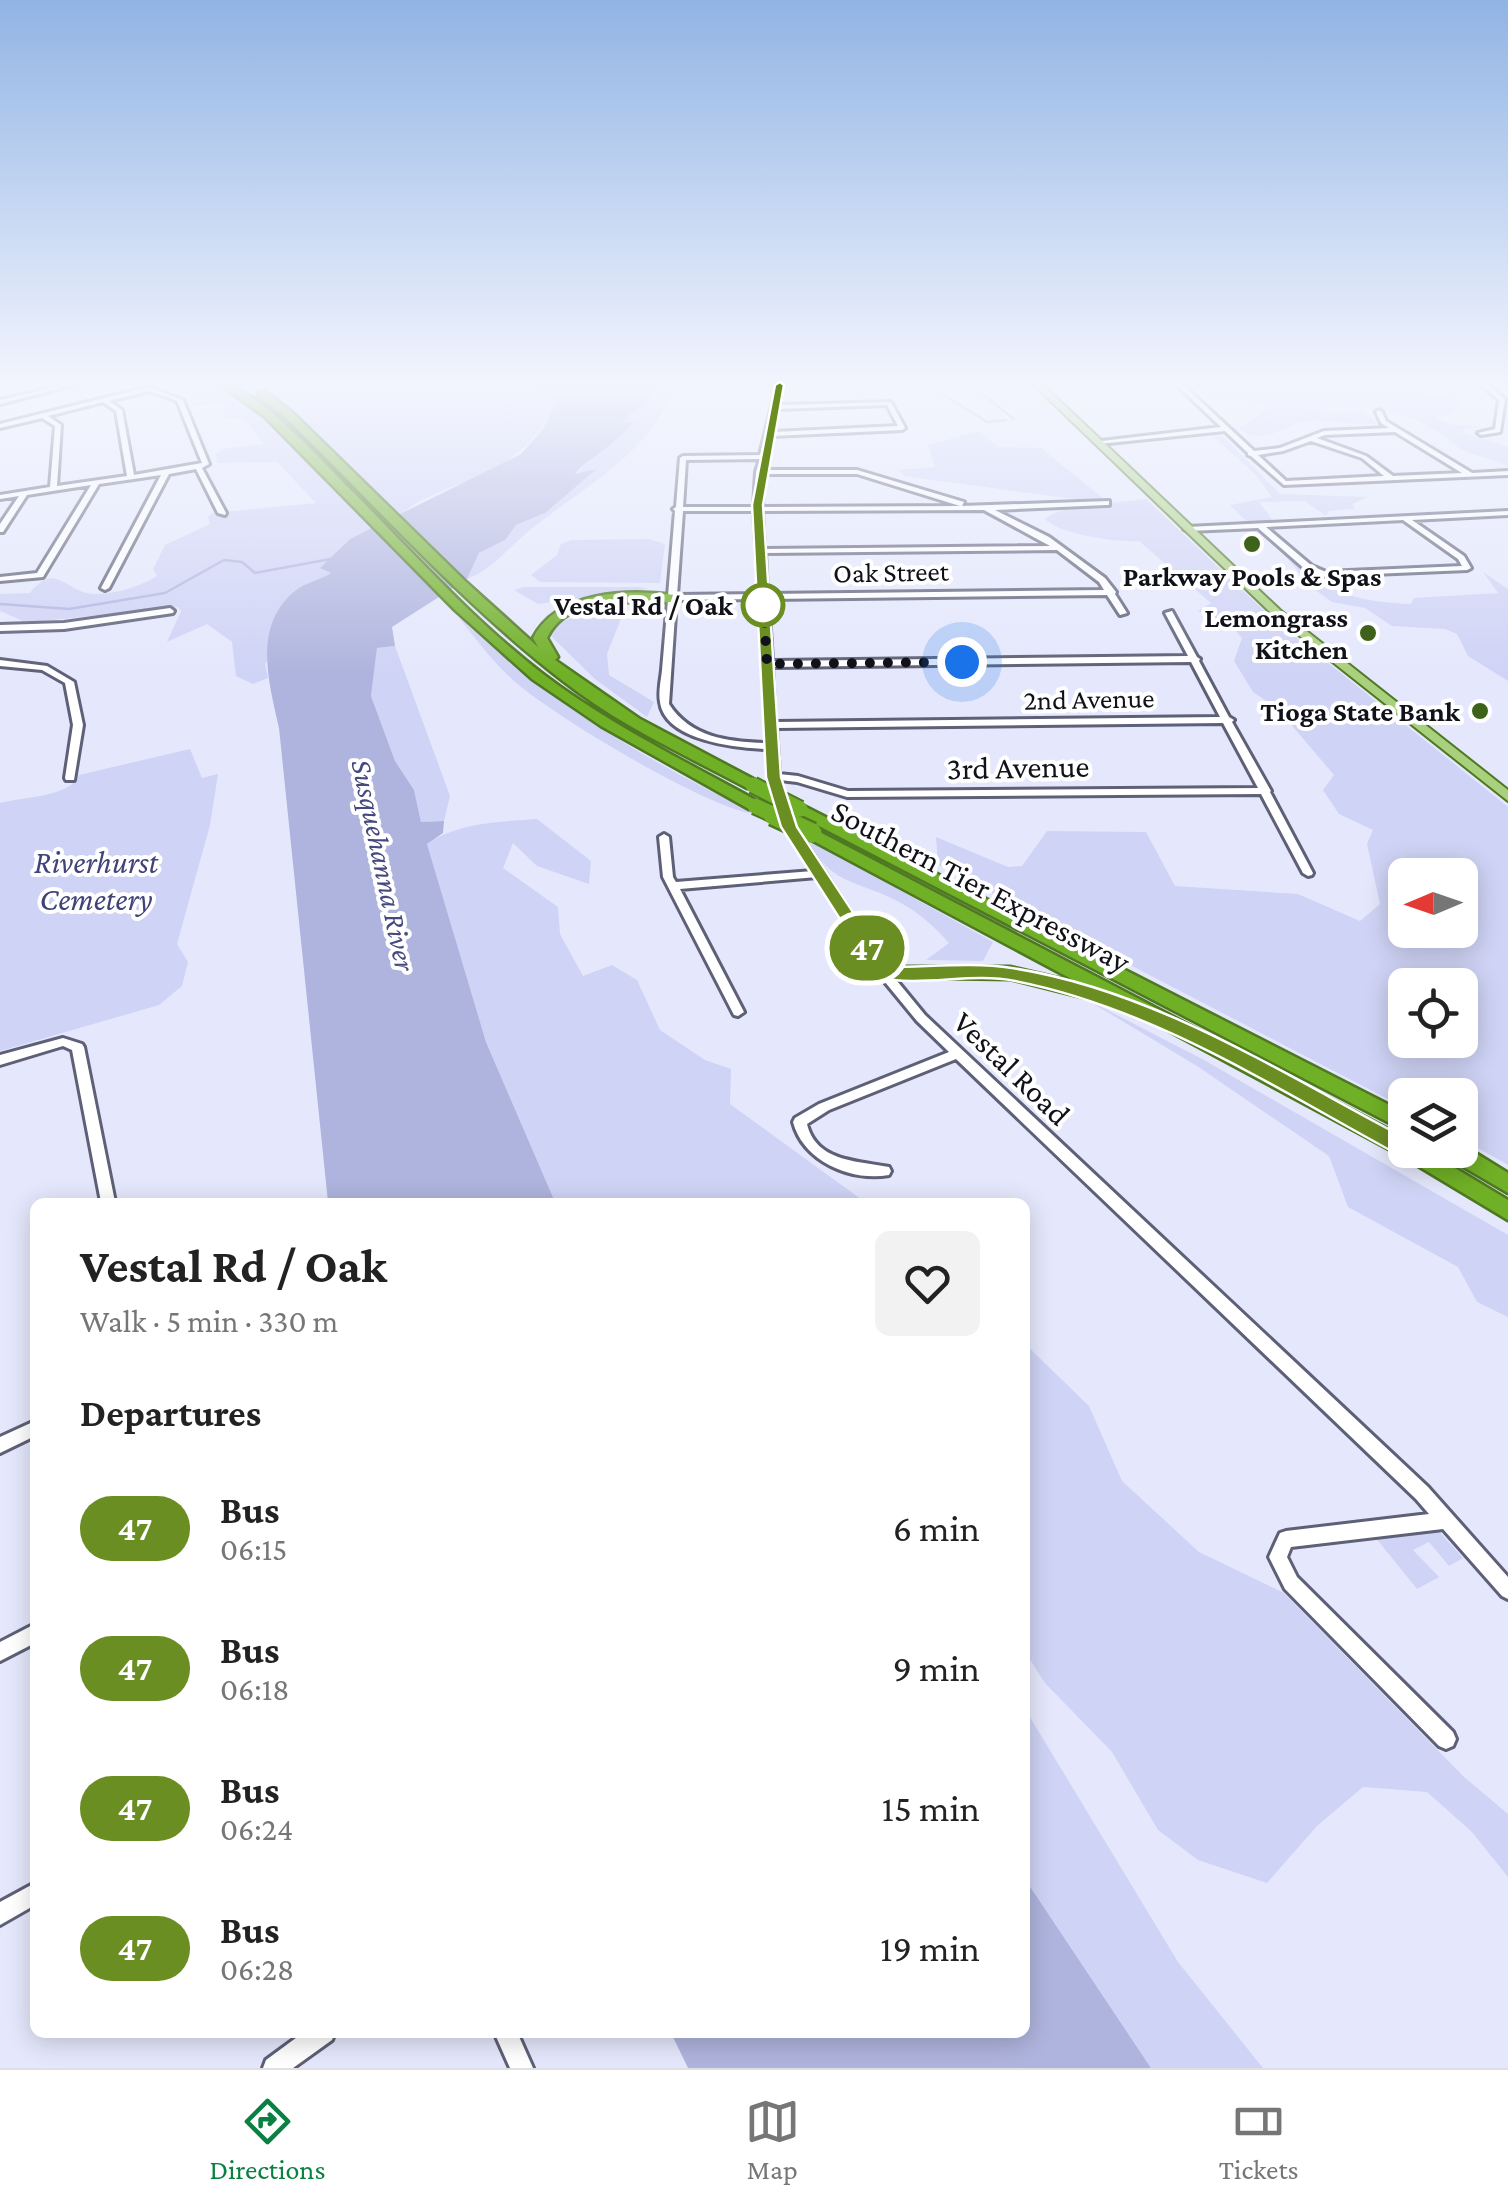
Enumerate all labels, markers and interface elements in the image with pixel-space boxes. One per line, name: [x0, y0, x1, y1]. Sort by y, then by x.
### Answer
marker: Parkway Pools & Spas: [1241, 533, 1263, 555]
street label: Oak Street: [833, 555, 950, 589]
place label: Parkway Pools & Spas: [1123, 561, 1381, 592]
marker: Vestal Rd / Oak: [742, 584, 784, 626]
place label: Vestal Rd / Oak: [553, 590, 734, 621]
place label: Lemongrass Kitchen: [1204, 602, 1348, 665]
marker: Lemongrass Kitchen: [1357, 622, 1379, 644]
your location: [937, 637, 987, 687]
street label: 2nd Avenue: [1023, 682, 1155, 716]
place label: Tioga State Bank: [1260, 696, 1461, 727]
marker: Tioga State Bank: [1469, 700, 1491, 722]
street label: 3rd Avenue: [946, 748, 1090, 786]
water label: Susquehanna River: [344, 756, 423, 976]
street label: Southern Tier Expressway: [826, 792, 1136, 980]
park label: Riverhurst Cemetery: [34, 844, 159, 917]
north arrow: [1388, 858, 1478, 948]
map controls: [1388, 858, 1478, 1168]
line badge: 47: [822, 916, 912, 980]
text: 47: [850, 929, 884, 968]
button: locate: [1388, 968, 1478, 1058]
street label: Vestal Road: [946, 1004, 1078, 1132]
button: layers: [1388, 1078, 1478, 1168]
button: heart: [875, 1231, 980, 1336]
text: Vestal Rd / Oak: [80, 1239, 387, 1292]
text: Walk · 5 min · 330 m: [80, 1303, 338, 1339]
text: Departures: [80, 1392, 261, 1434]
text: Bus: [220, 1489, 279, 1531]
text: 6 min: [893, 1507, 980, 1549]
text: 47: [118, 1509, 152, 1548]
text: 06:15: [220, 1531, 287, 1567]
text: Bus: [220, 1629, 279, 1671]
text: 9 min: [893, 1647, 980, 1689]
text: 47: [118, 1649, 152, 1688]
text: 06:18: [220, 1671, 290, 1707]
text: Bus: [220, 1769, 279, 1811]
text: 15 min: [881, 1787, 980, 1829]
text: 47: [118, 1789, 152, 1828]
text: 06:24: [220, 1811, 293, 1847]
text: Bus: [220, 1909, 279, 1951]
text: 19 min: [880, 1927, 980, 1969]
text: 47: [118, 1929, 152, 1968]
text: 06:28: [220, 1951, 294, 1987]
tab: Directions: [210, 2094, 325, 2185]
tab: Map: [745, 2094, 800, 2185]
tab: Tickets: [1219, 2094, 1298, 2185]

